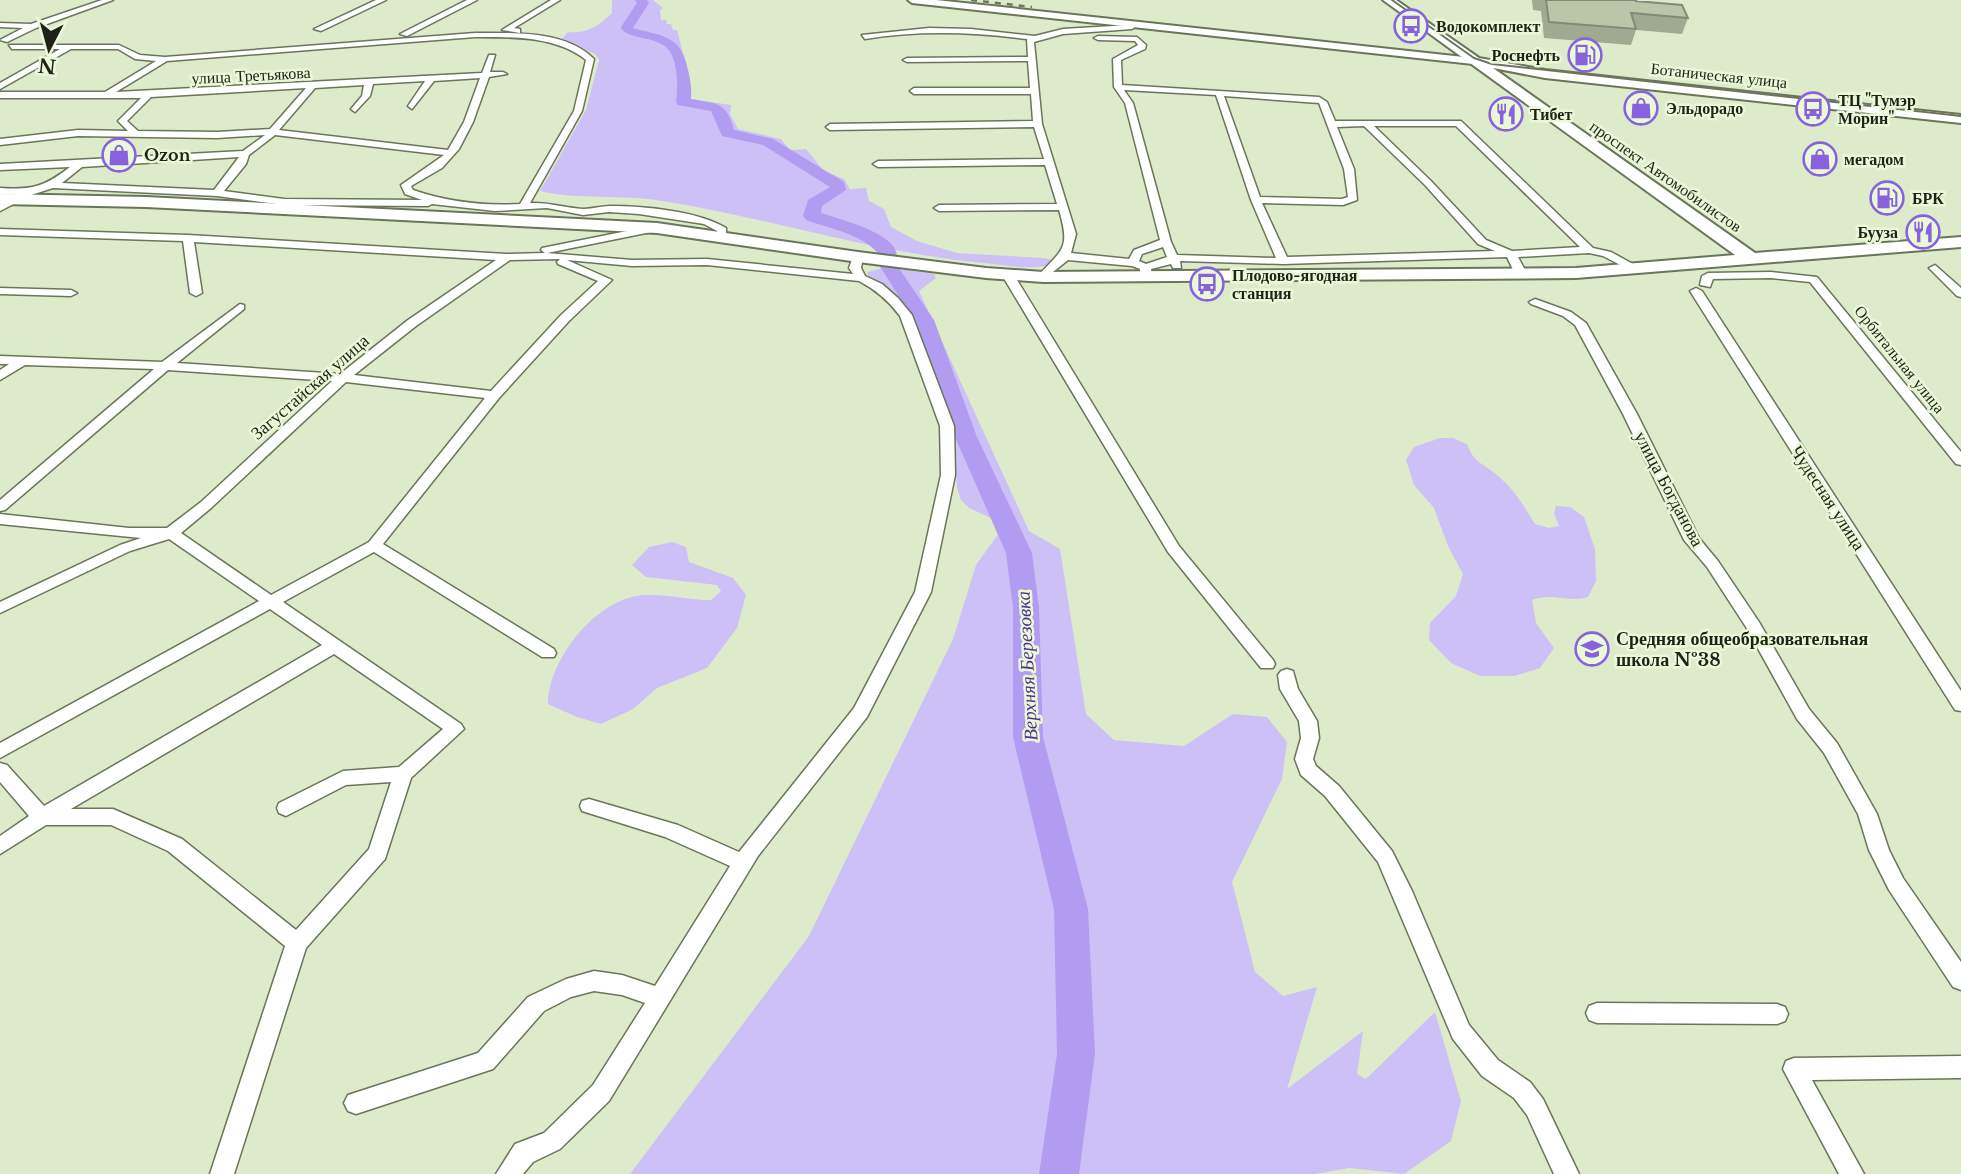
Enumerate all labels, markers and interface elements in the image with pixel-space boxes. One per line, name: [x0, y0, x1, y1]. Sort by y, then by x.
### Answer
bus stop icon: Водокомплект: [1392, 7, 1430, 45]
north arrow: [14, 14, 84, 84]
place label: Водокомплект: [1436, 16, 1540, 36]
fuel station icon: Роснефть: [1566, 36, 1604, 74]
place label: Роснефть: [1492, 45, 1561, 65]
text: N: [37, 53, 57, 78]
street label: Ботаническая улица: [1650, 58, 1788, 92]
street label: улица Третьякова: [191, 62, 311, 88]
shop icon: Эльдорадо: [1622, 89, 1660, 127]
bus stop icon: ТЦ "Тумэр Морин": [1794, 90, 1832, 128]
place label: ТЦ "Тумэр Морин": [1838, 90, 1916, 128]
restaurant icon: Тибет: [1487, 95, 1525, 133]
place label: Эльдорадо: [1666, 98, 1743, 118]
place label: Тибет: [1530, 104, 1572, 124]
street label: проспект Автомобилистов: [1586, 116, 1746, 236]
shop icon: Ozon: [100, 136, 138, 174]
shop icon: мегадом: [1801, 140, 1839, 178]
place label: Ozon: [144, 145, 191, 165]
place label: мегадом: [1844, 149, 1904, 169]
fuel station icon: БРК: [1868, 179, 1906, 217]
place label: БРК: [1912, 188, 1944, 208]
restaurant icon: Бууза: [1904, 213, 1942, 251]
place label: Бууза: [1857, 222, 1898, 242]
bus stop icon: Плодово-ягодная станция: [1188, 265, 1226, 303]
place label: Плодово-ягодная станция: [1232, 265, 1358, 303]
street label: Орбитальная улица: [1850, 301, 1950, 417]
street label: Загустайская улица: [246, 330, 374, 444]
street label: улица Богданова: [1629, 428, 1709, 550]
street label: Чудесная улица: [1786, 441, 1870, 555]
water label: Верхняя Березовка: [1012, 590, 1042, 742]
place label: Средняя общеобразовательная школа №38: [1616, 628, 1868, 671]
school or university icon: Средняя общеобразовательная школа №38: [1573, 630, 1611, 668]

